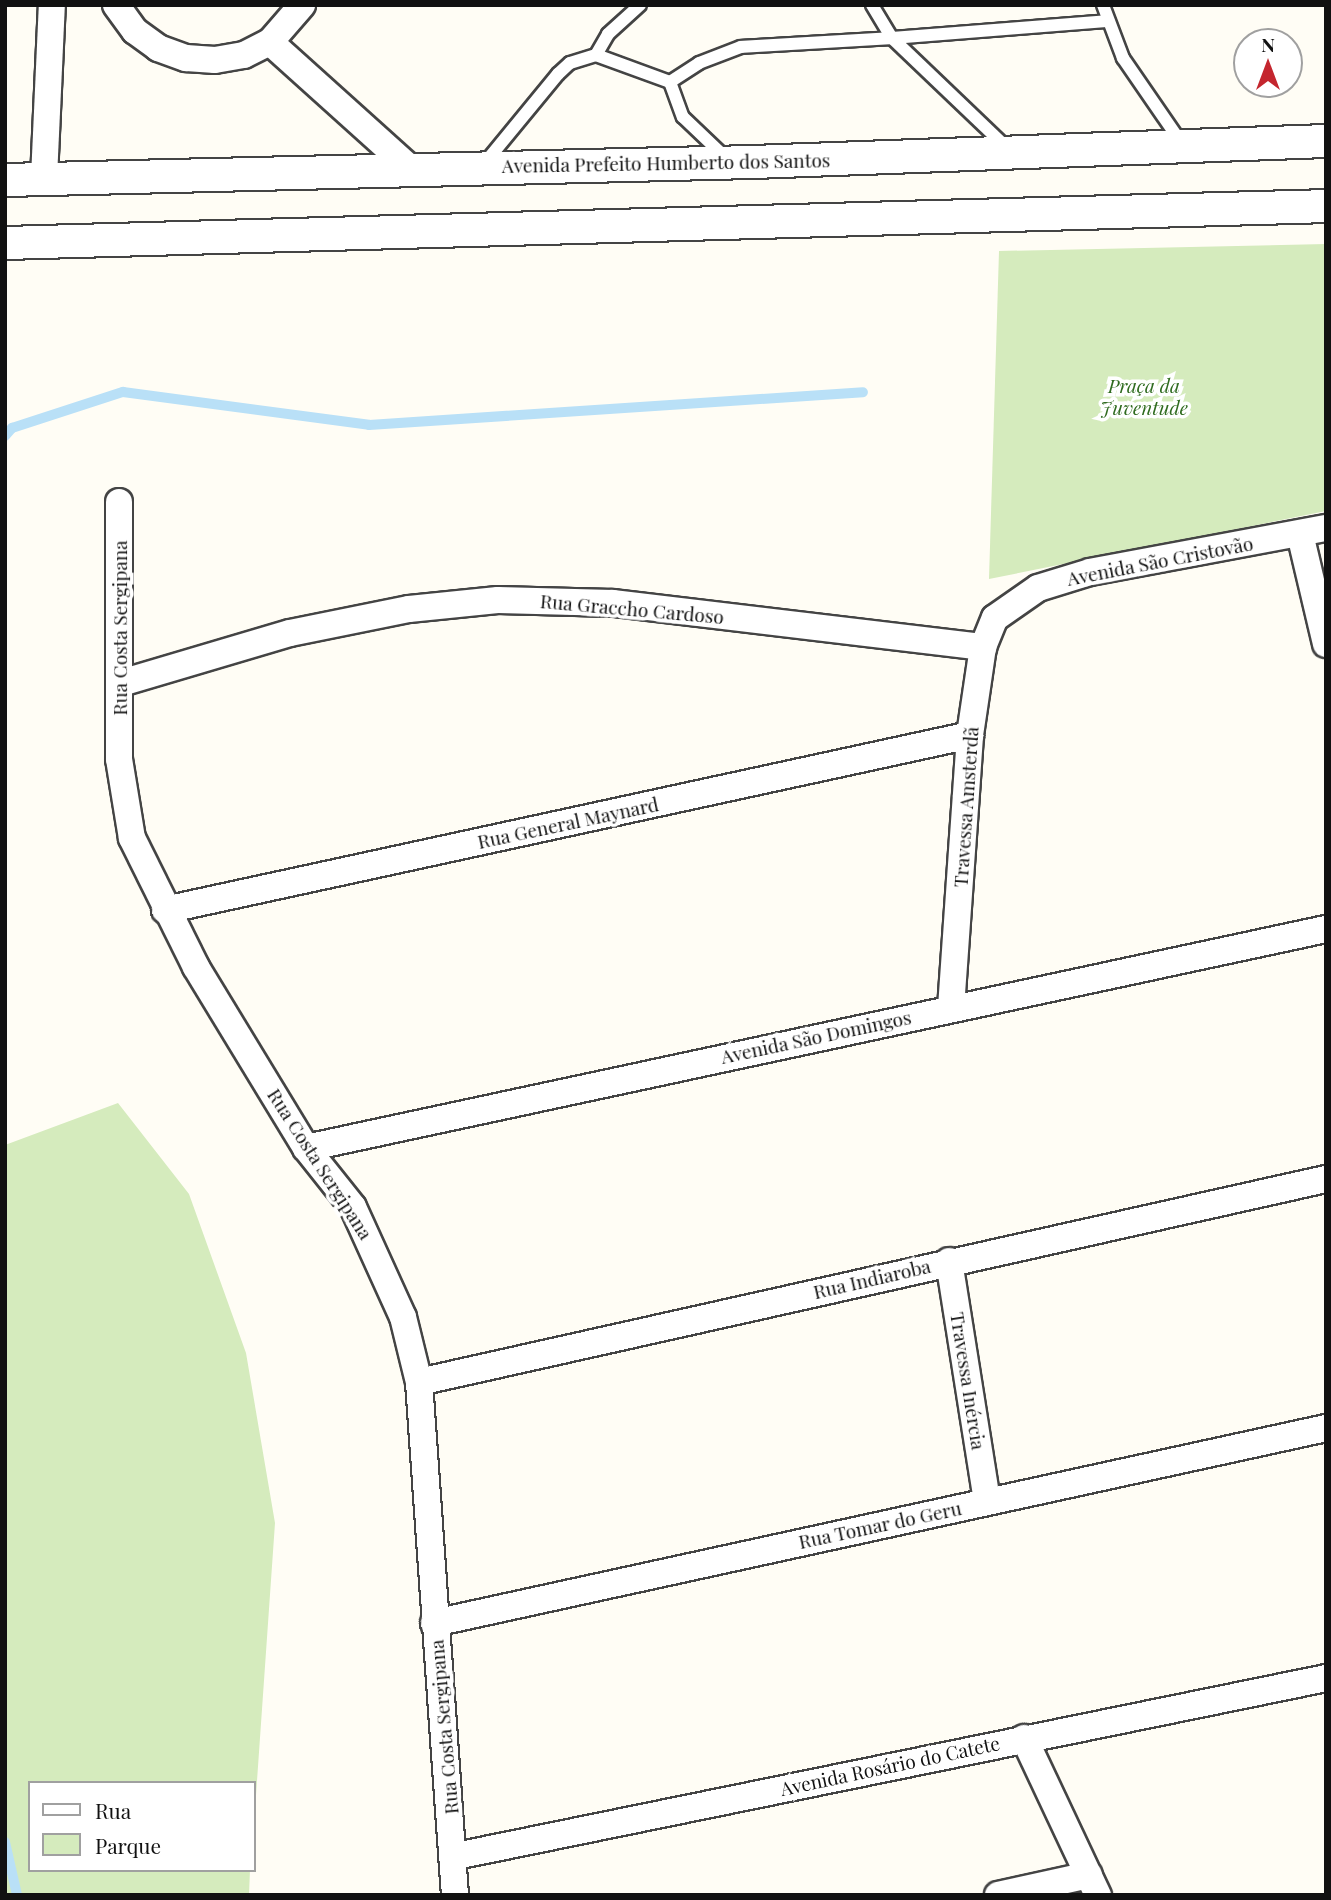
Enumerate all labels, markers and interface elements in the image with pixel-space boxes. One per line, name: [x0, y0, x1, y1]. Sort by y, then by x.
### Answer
north arrow: [1233, 28, 1303, 98]
text: N: [1261, 31, 1275, 57]
street label: Avenida Prefeito Humberto dos Santos: [501, 149, 831, 177]
park label: Praça da Juventude: [1100, 375, 1188, 419]
street label: Avenida São Cristovão: [1065, 532, 1255, 590]
street label: Rua Costa Sergipana: [109, 540, 131, 716]
street label: Rua Graccho Cardoso: [539, 590, 725, 628]
street label: Travessa Amsterdã: [949, 726, 983, 888]
street label: Rua General Maynard: [475, 793, 661, 853]
street label: Avenida São Domingos: [719, 1006, 913, 1068]
street label: Rua Costa Sergipana: [263, 1084, 377, 1244]
street label: Rua Indiaroba: [811, 1254, 933, 1304]
street label: Travessa Inércia: [946, 1310, 990, 1452]
street label: Rua Tomar do Geru: [796, 1496, 964, 1554]
street label: Rua Costa Sergipana: [425, 1639, 463, 1815]
street label: Avenida Rosário do Catete: [778, 1732, 1002, 1800]
legend: [28, 1781, 256, 1872]
text: Rua: [95, 1796, 131, 1824]
text: Parque: [95, 1831, 161, 1859]

